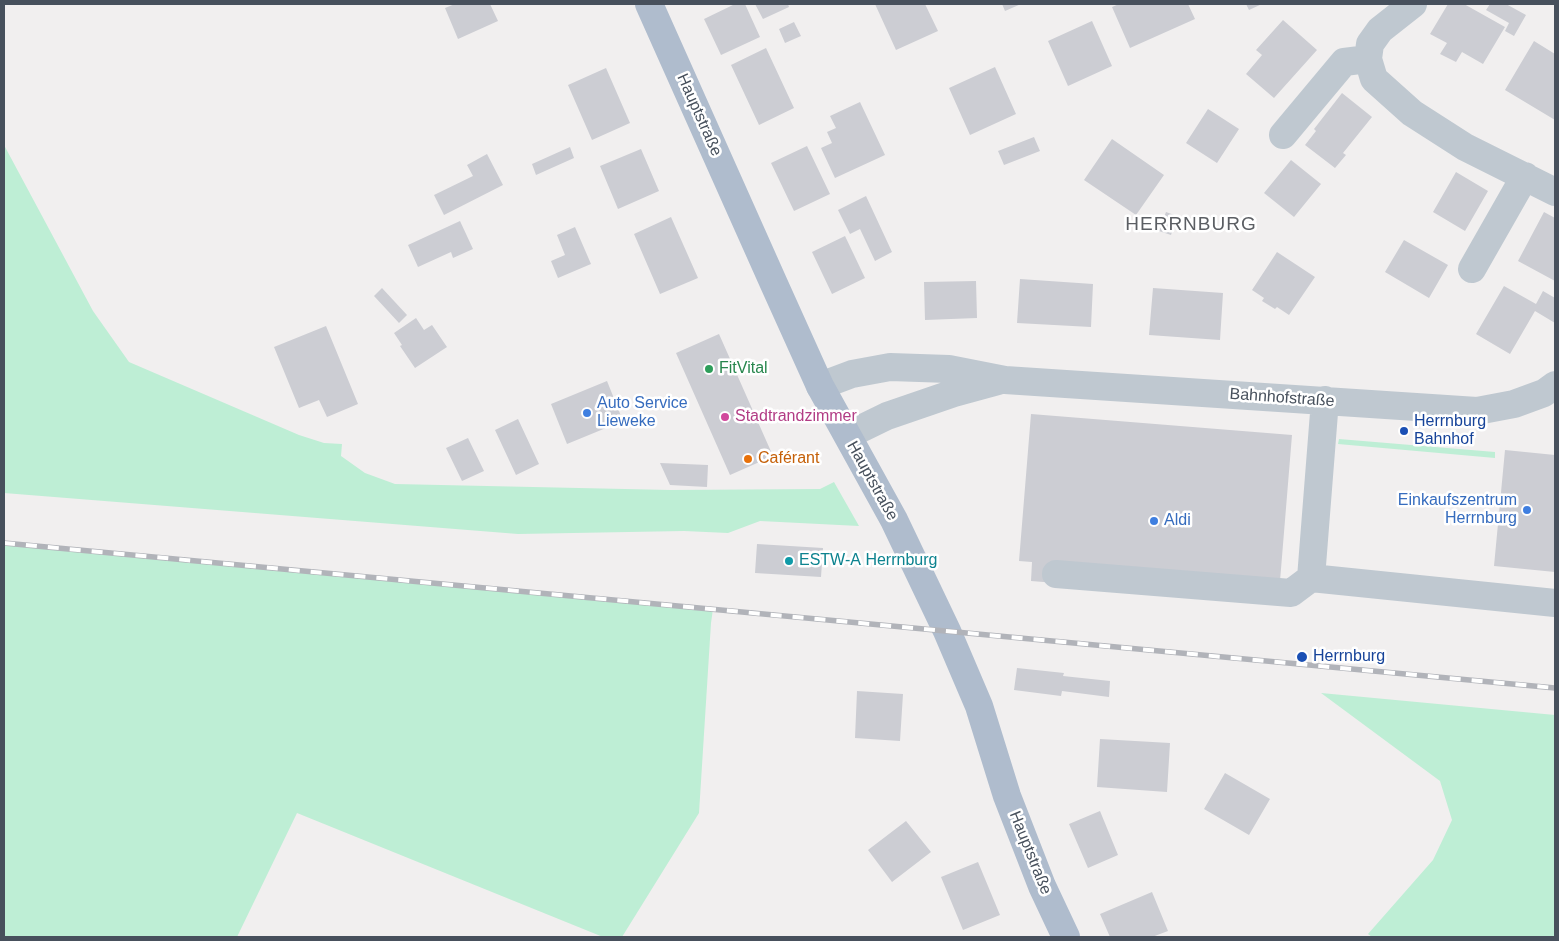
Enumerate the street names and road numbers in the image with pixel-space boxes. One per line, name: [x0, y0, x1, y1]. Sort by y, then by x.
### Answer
street label: Hauptstraße: [672, 71, 726, 159]
street label: Bahnhofstraße: [1229, 385, 1335, 411]
street label: Hauptstraße: [842, 438, 902, 524]
street label: Hauptstraße: [1005, 809, 1055, 897]

